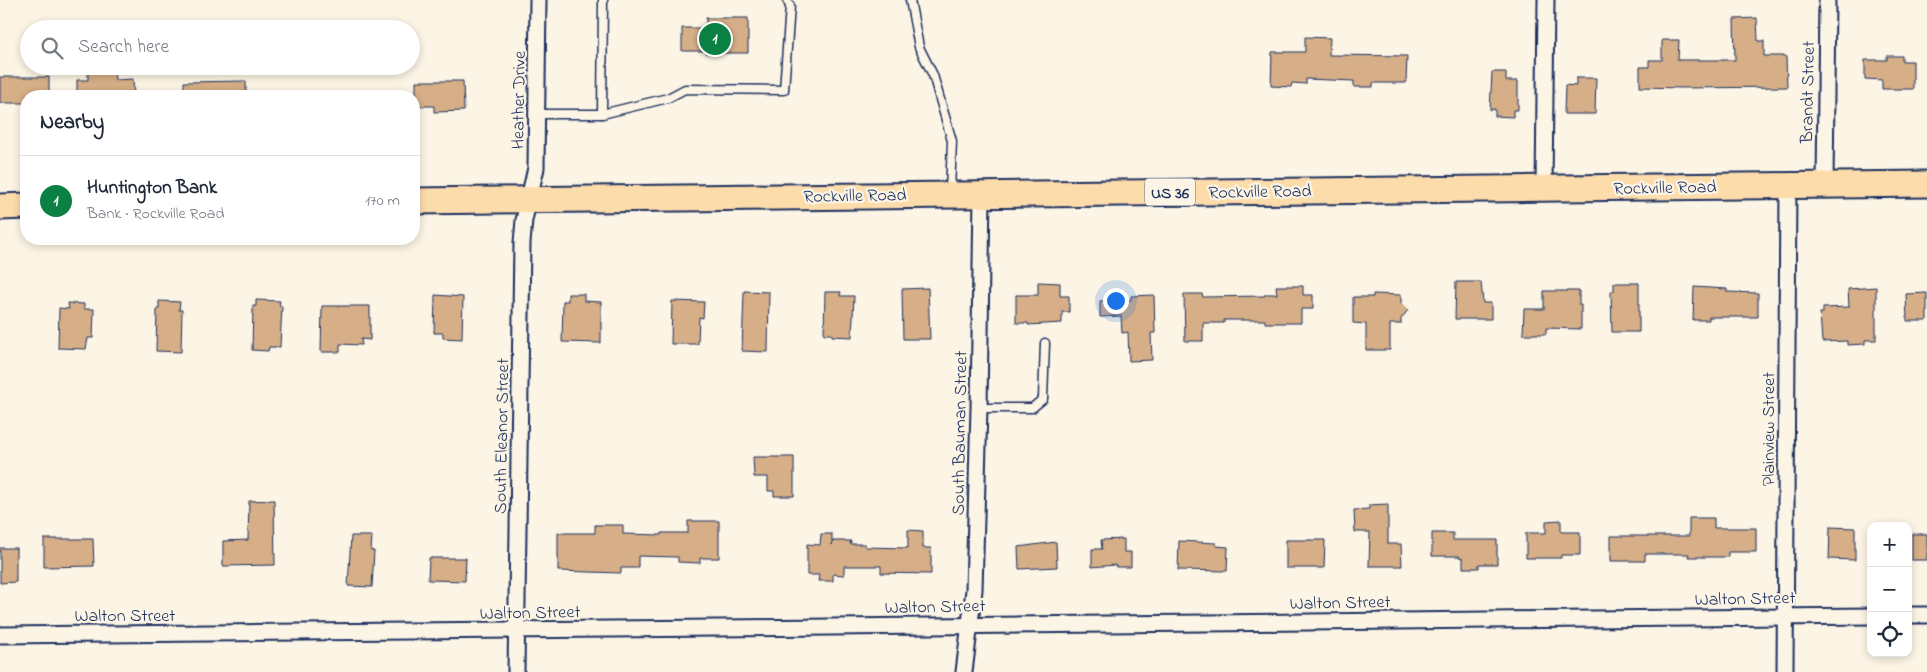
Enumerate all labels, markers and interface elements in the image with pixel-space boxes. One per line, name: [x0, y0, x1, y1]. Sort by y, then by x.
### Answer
search box: [20, 20, 420, 75]
pin: 1: [699, 20, 731, 58]
icon: search: [38, 34, 66, 62]
text: Search here: [78, 34, 169, 61]
street label: Brandt Street: [1795, 41, 1823, 144]
street label: Heather Drive: [506, 50, 534, 150]
text: Nearby: [40, 108, 104, 138]
text: Huntington Bank: [87, 175, 217, 202]
street label: Rockville Road: [1613, 175, 1717, 203]
road number: US 36: [1145, 178, 1195, 206]
street label: Rockville Road: [1208, 179, 1312, 207]
street label: Rockville Road: [803, 183, 907, 211]
text: 1: [53, 189, 59, 213]
text: 170 m: [365, 189, 400, 213]
text: Bank · Rockville Road: [87, 202, 224, 226]
your location: [1103, 288, 1129, 314]
street label: South Bauman Street: [947, 350, 975, 516]
street label: South Eleanor Street: [489, 358, 517, 514]
street label: Plainview Street: [1757, 372, 1783, 486]
map controls: [1867, 522, 1912, 657]
button: +: [1867, 522, 1912, 567]
button: −: [1867, 567, 1912, 612]
street label: Walton Street: [1694, 586, 1796, 614]
street label: Walton Street: [1289, 590, 1391, 618]
street label: Walton Street: [884, 594, 986, 622]
street label: Walton Street: [479, 600, 581, 628]
street label: Walton Street: [75, 604, 175, 630]
button: locate: [1867, 612, 1912, 657]

